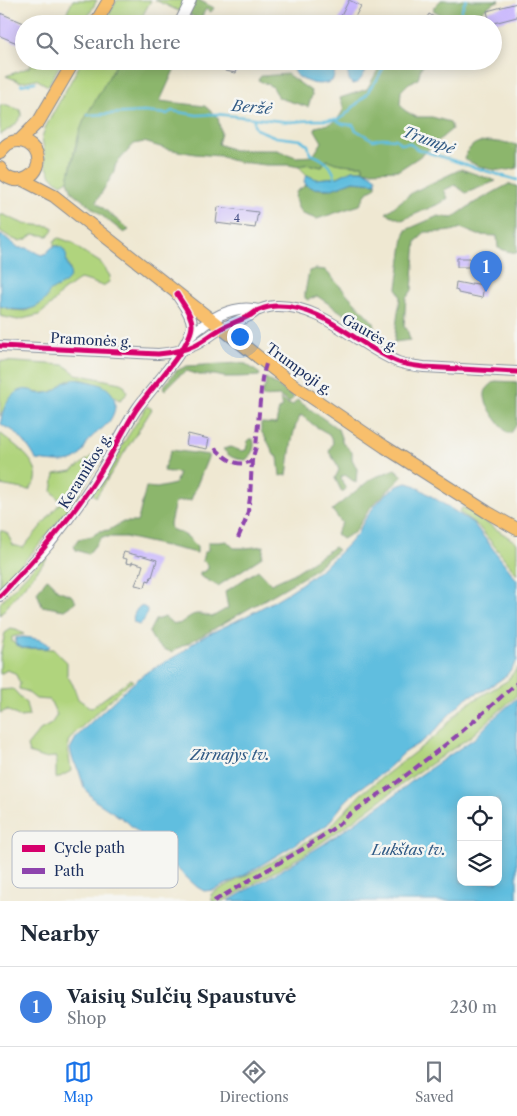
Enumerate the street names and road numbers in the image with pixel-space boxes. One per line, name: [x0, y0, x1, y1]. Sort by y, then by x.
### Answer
street label: Gaurės g.: [339, 310, 401, 356]
street label: Pramonės g.: [50, 329, 132, 351]
street label: Trumpoji g.: [262, 339, 336, 399]
street label: Keramikos g.: [55, 430, 115, 512]

